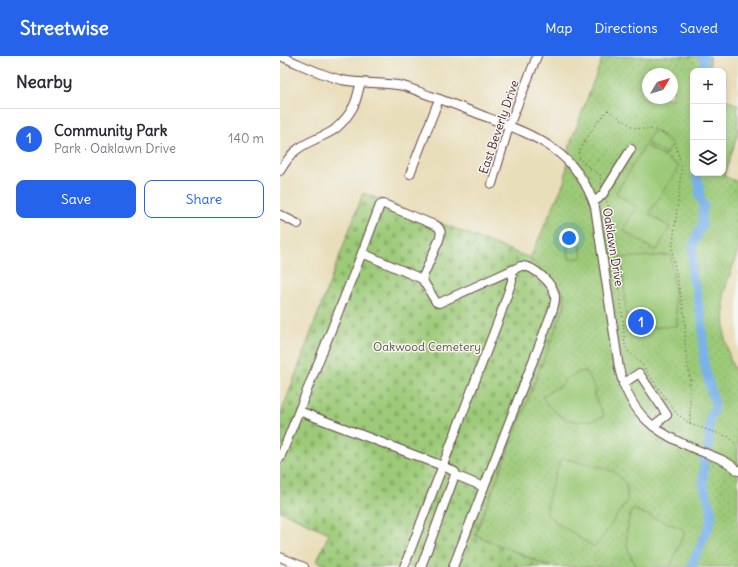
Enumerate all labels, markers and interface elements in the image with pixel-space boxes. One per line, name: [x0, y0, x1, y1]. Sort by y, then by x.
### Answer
text: Streetwise: [20, 16, 109, 40]
text: Map: [545, 19, 572, 37]
text: Directions: [594, 19, 658, 37]
text: Saved: [680, 19, 718, 37]
north arrow: [642, 68, 678, 104]
map controls: [690, 68, 726, 176]
button: +: [690, 68, 726, 104]
text: Nearby: [16, 71, 72, 93]
street label: East Beverly Drive: [475, 78, 522, 176]
button: −: [690, 104, 726, 140]
text: Community Park: [54, 121, 167, 140]
text: 1: [26, 130, 32, 147]
text: 140 m: [228, 130, 264, 147]
text: Park · Oaklawn Drive: [54, 140, 176, 157]
button: layers: [690, 140, 726, 176]
button: Save: [16, 180, 136, 218]
button: Share: [144, 180, 264, 218]
street label: Oaklawn Drive: [600, 207, 627, 287]
your location: [559, 228, 579, 248]
pin: 1: [628, 307, 654, 337]
park label: Oakwood Cemetery: [373, 339, 481, 354]

